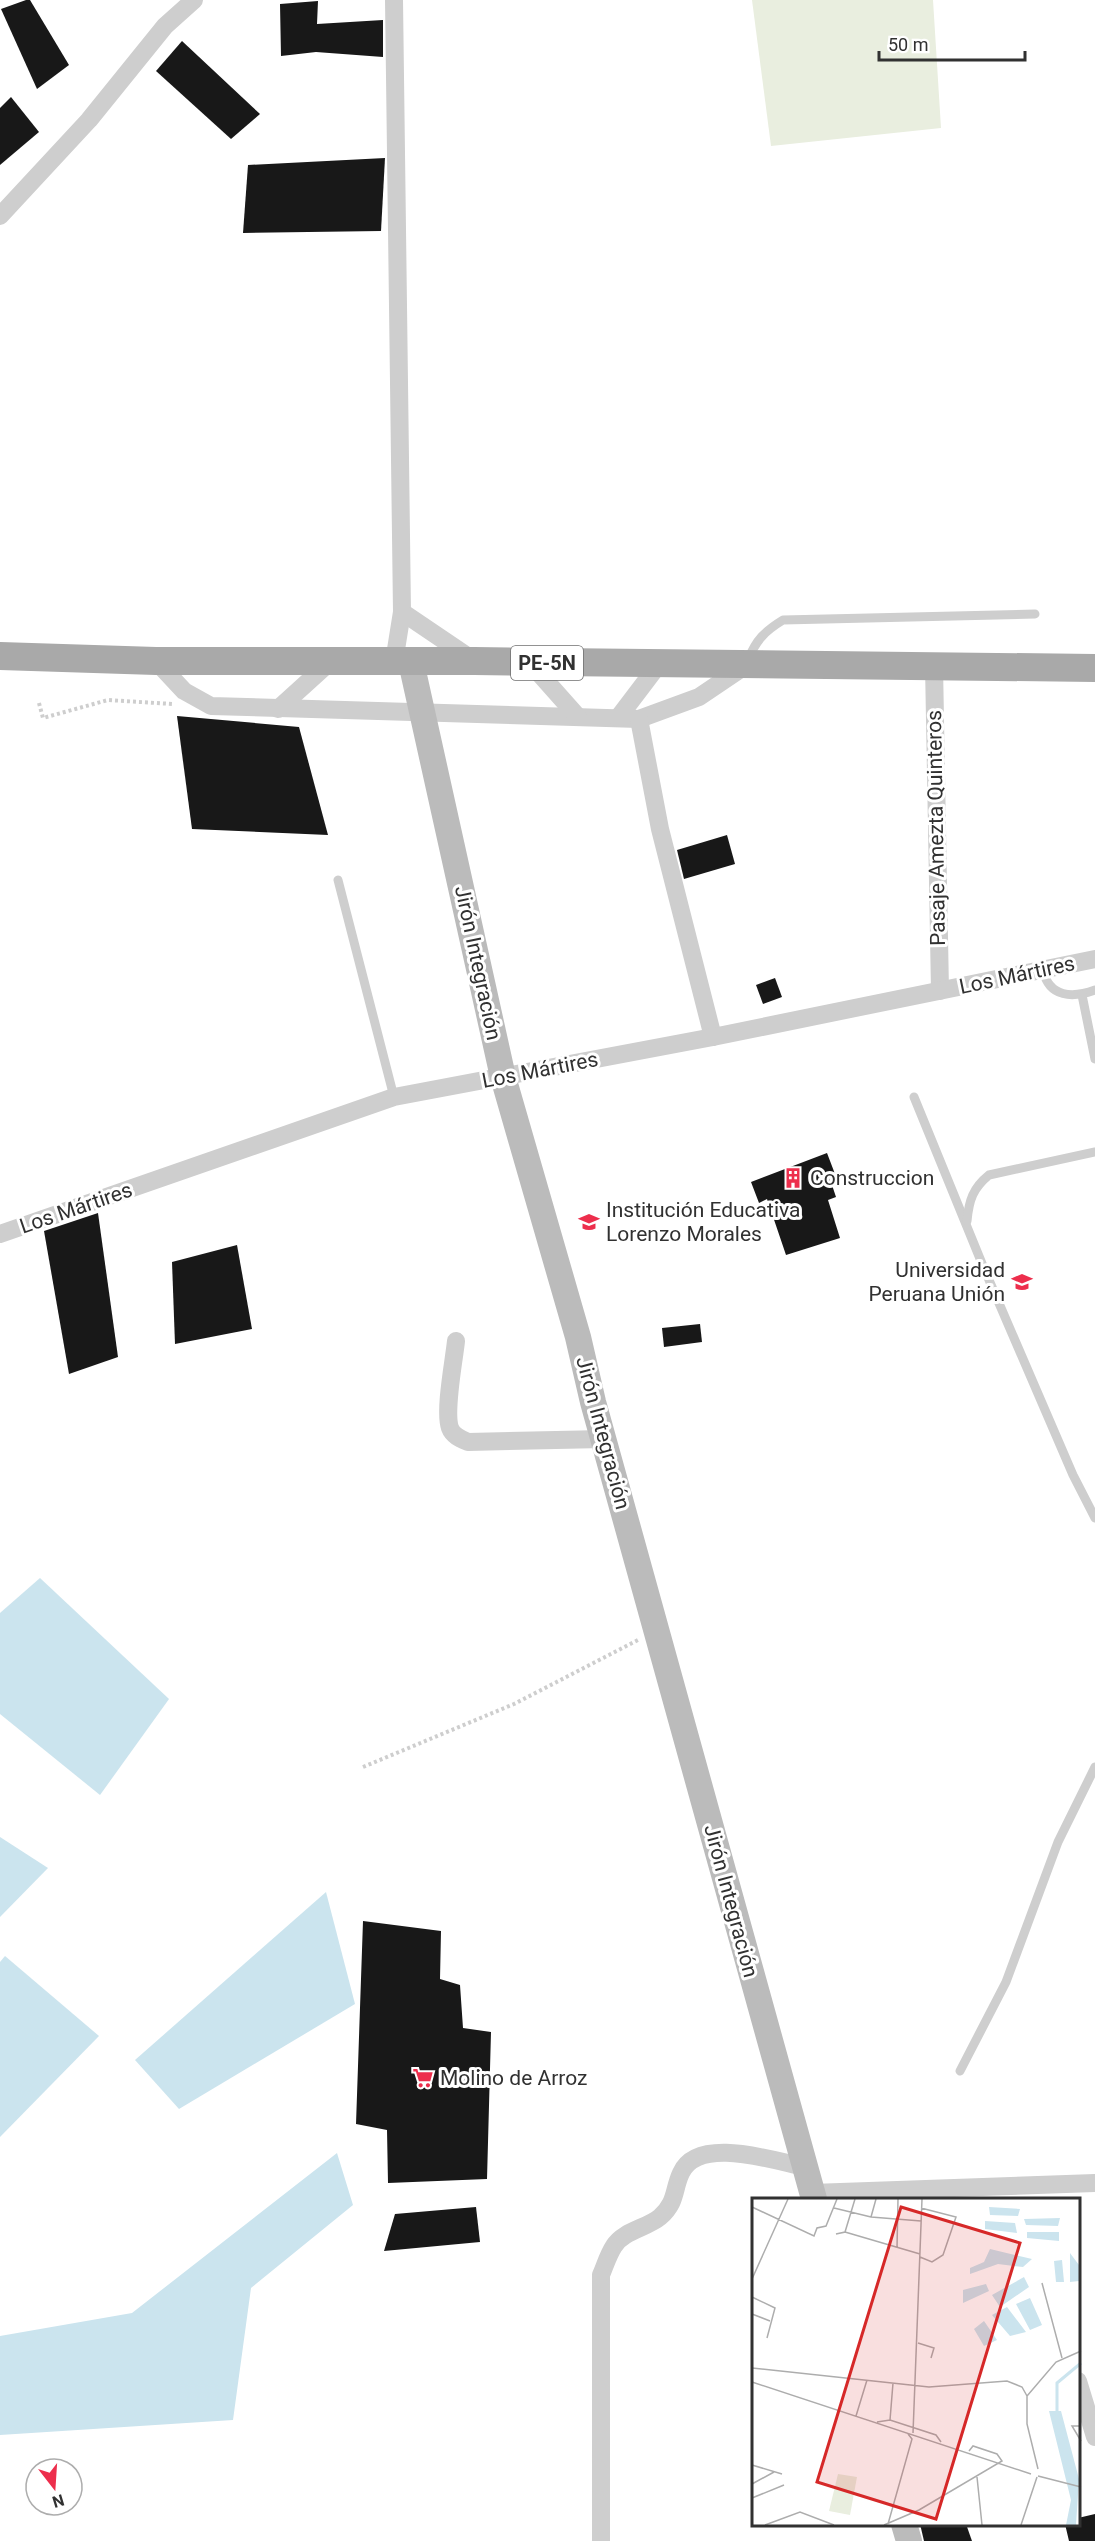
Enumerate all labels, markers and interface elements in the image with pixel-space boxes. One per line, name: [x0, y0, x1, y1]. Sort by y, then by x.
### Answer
scale bar: [879, 24, 1024, 62]
text: 50 m: [888, 34, 928, 55]
road number: PE-5N: [511, 646, 583, 680]
street label: Pasaje Amezta Quinteros: [922, 710, 950, 946]
street label: Jirón Integración: [450, 884, 506, 1042]
street label: Los Mártires: [957, 951, 1077, 999]
street label: Los Mártires: [480, 1047, 600, 1093]
building icon: Construccion: [781, 1166, 805, 1190]
place label: Construccion: [810, 1166, 934, 1190]
street label: Los Mártires: [16, 1178, 136, 1238]
place label: Institución Educativa Lorenzo Morales: [606, 1198, 800, 1246]
school or university icon: Institución Educativa Lorenzo Morales: [577, 1210, 601, 1234]
place label: Universidad Peruana Unión: [869, 1258, 1005, 1306]
school or university icon: Universidad Peruana Unión: [1010, 1270, 1034, 1294]
street label: Jirón Integración: [571, 1354, 635, 1512]
street label: Jirón Integración: [699, 1822, 763, 1980]
supermarket icon: Molino de Arroz: [411, 2066, 435, 2090]
place label: Molino de Arroz: [440, 2066, 587, 2090]
inset map: [752, 2198, 1080, 2526]
north arrow: [24, 2457, 84, 2517]
text: N: [50, 2490, 66, 2512]

